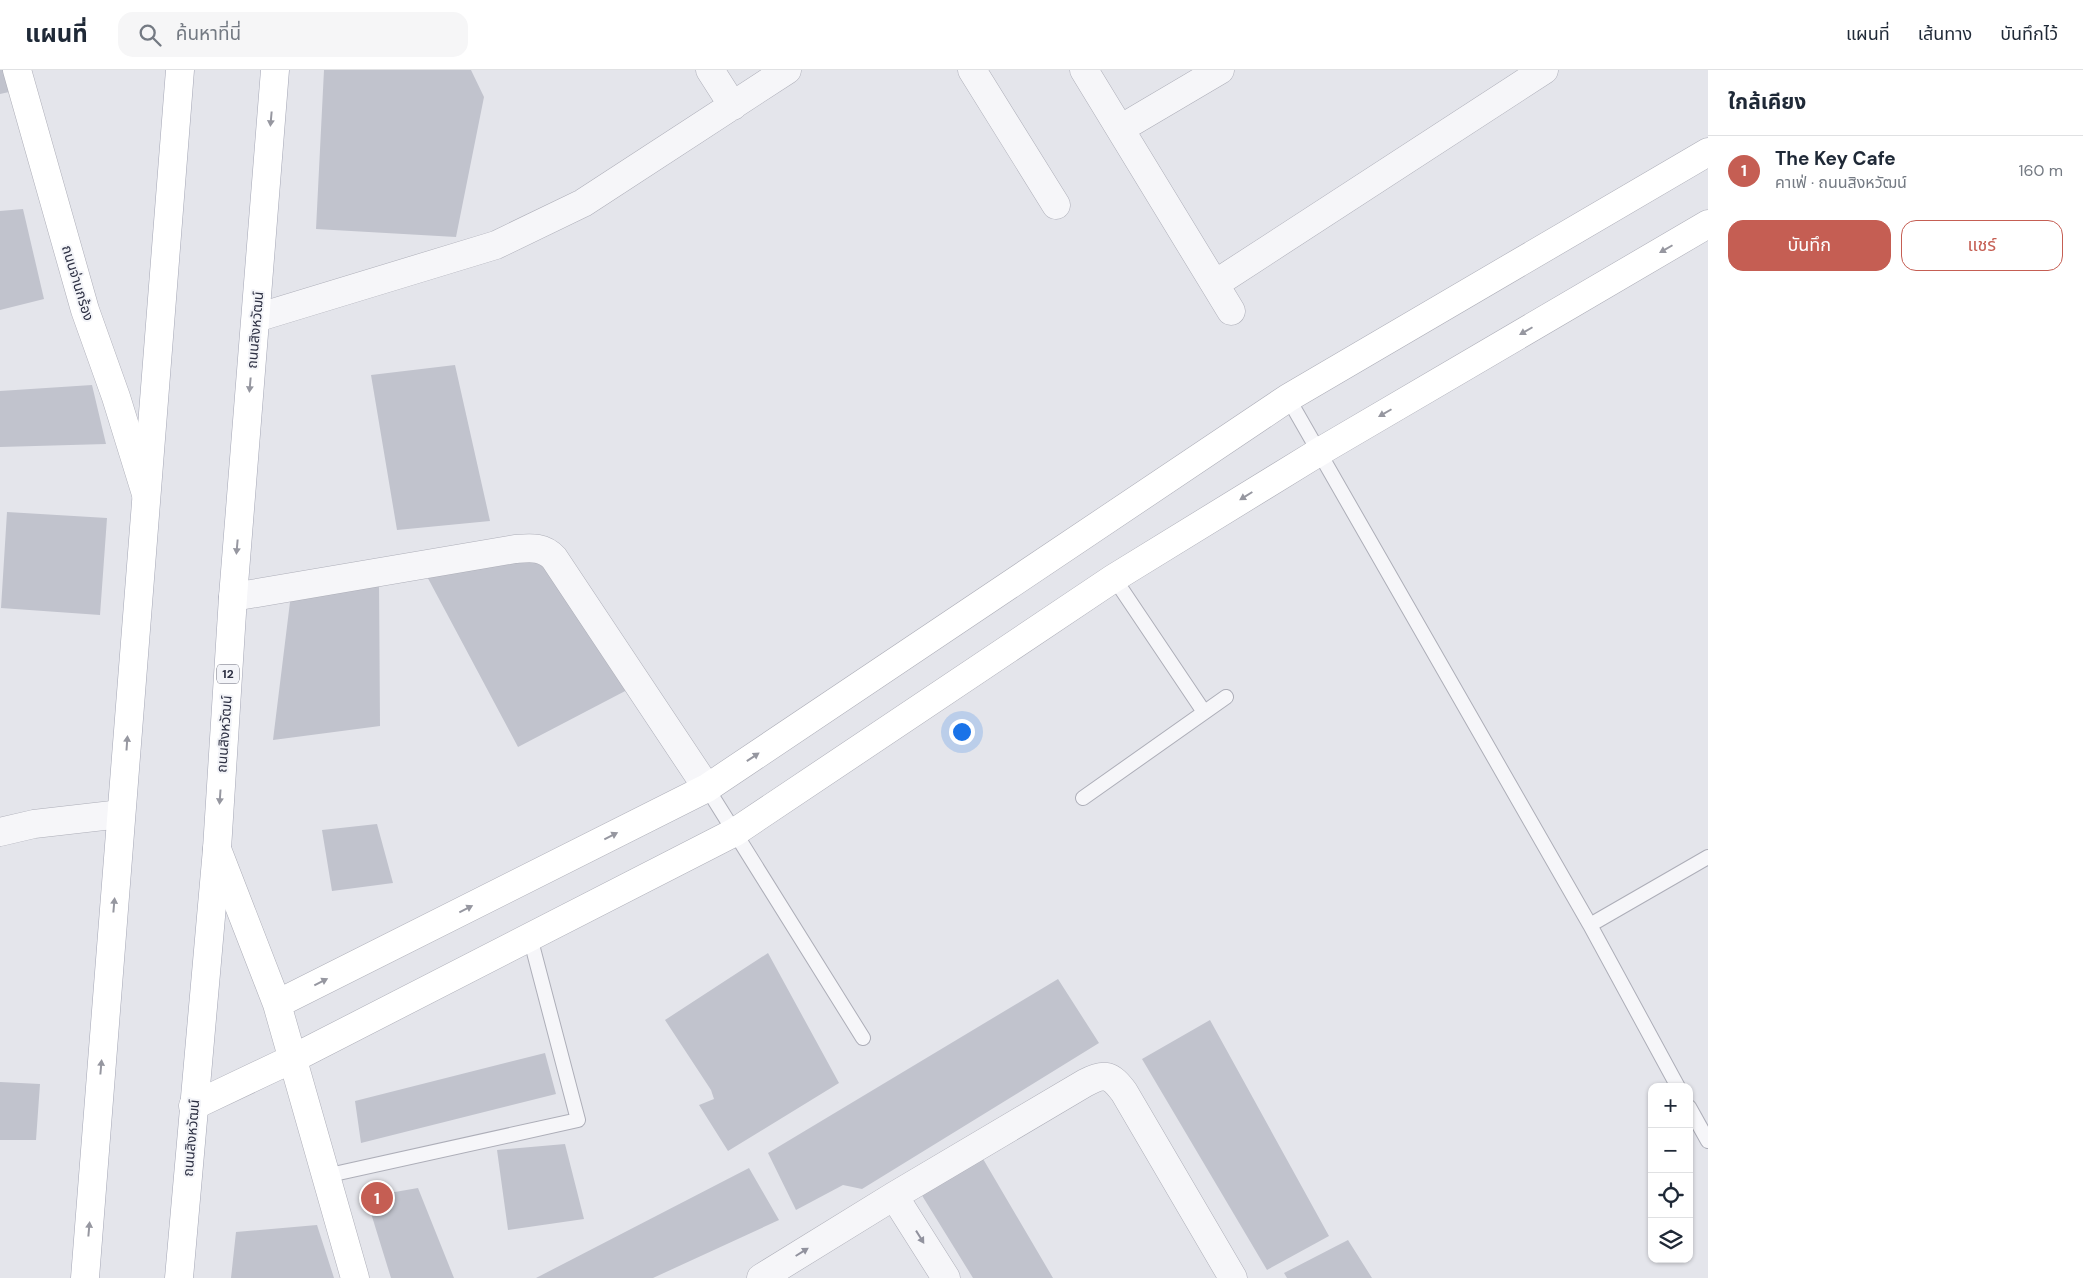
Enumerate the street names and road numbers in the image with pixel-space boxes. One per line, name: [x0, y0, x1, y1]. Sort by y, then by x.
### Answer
street label: ถนนจ่านกร้อง: [58, 243, 98, 323]
street label: ถนนสิงหวัฒน์: [243, 291, 267, 369]
road number: 12: [217, 664, 239, 684]
street label: ถนนสิงหวัฒน์: [212, 695, 236, 773]
street label: ถนนสิงหวัฒน์: [179, 1099, 203, 1177]

